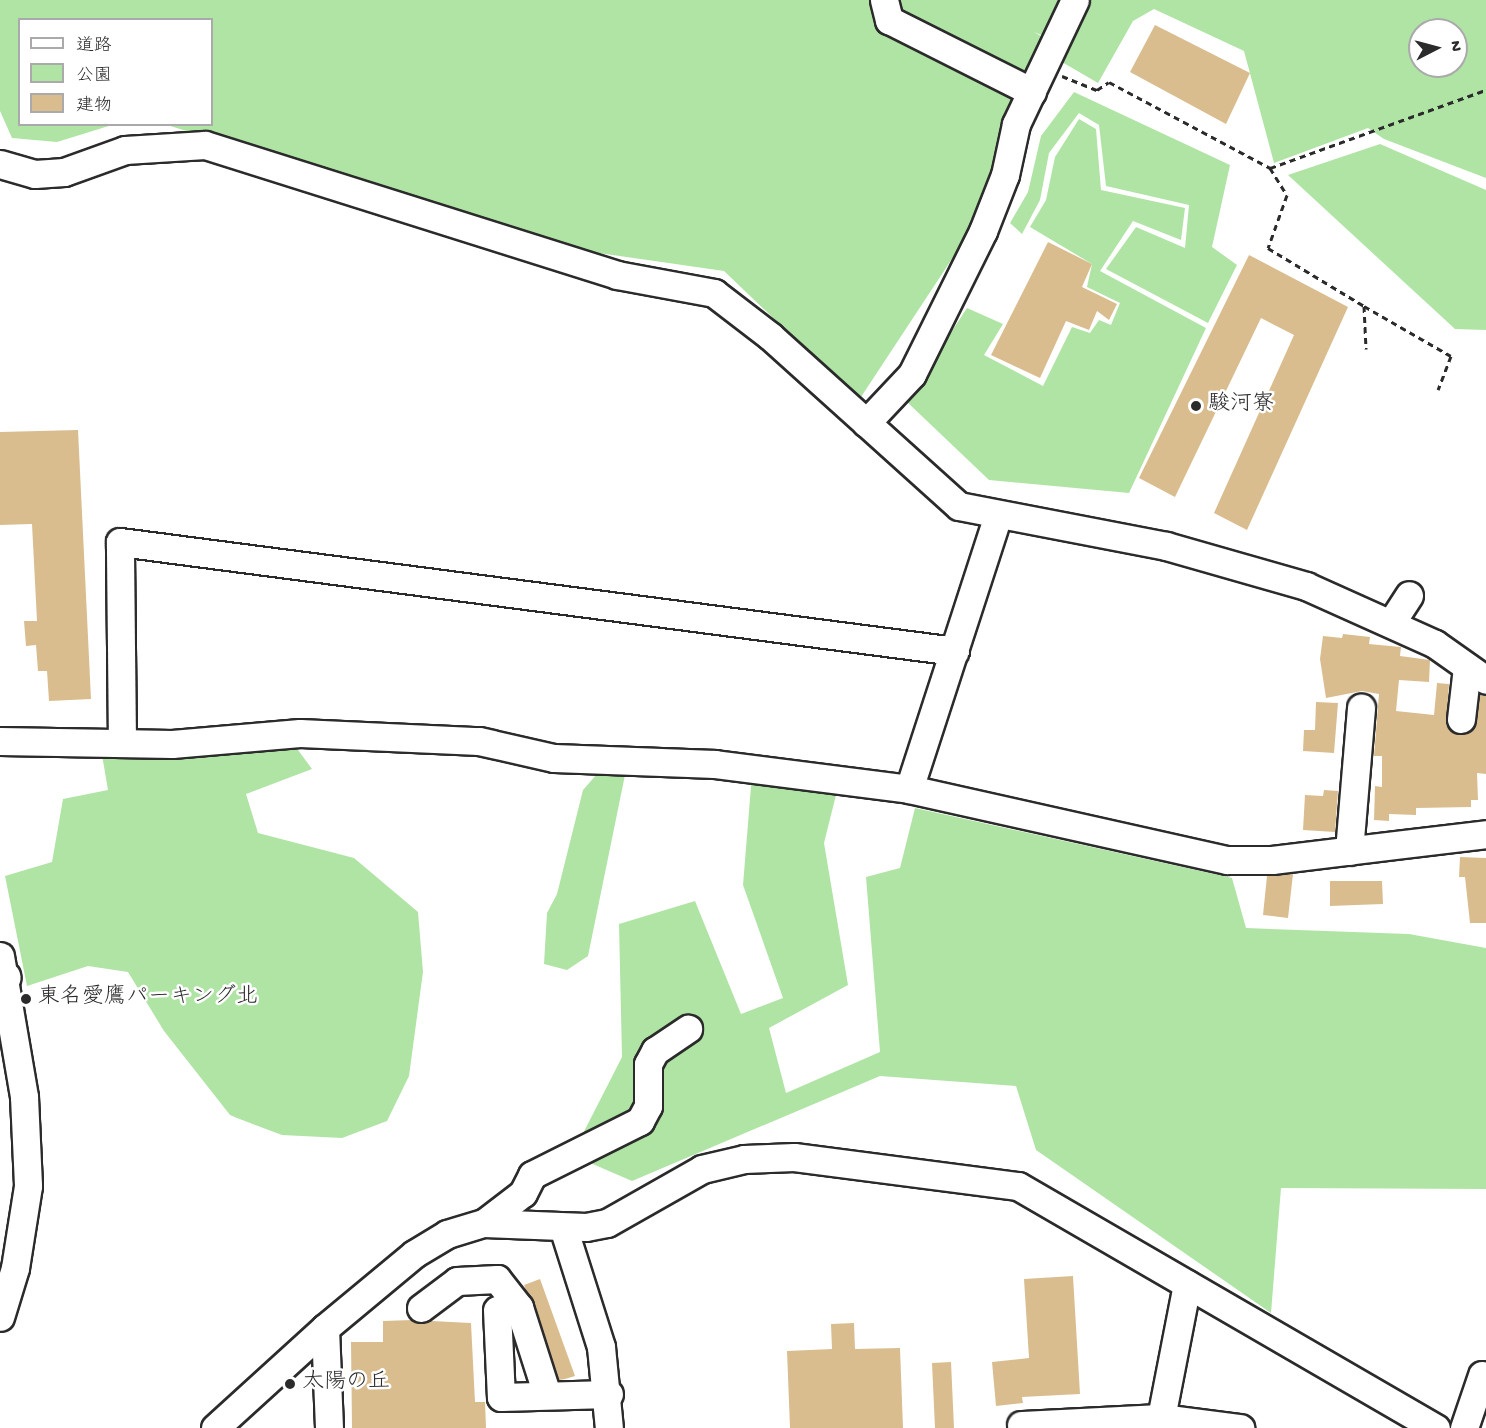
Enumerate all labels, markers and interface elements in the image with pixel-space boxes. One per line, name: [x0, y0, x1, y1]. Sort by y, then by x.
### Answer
legend: [18, 18, 213, 126]
north arrow: [1408, 18, 1468, 78]
text: 道路: [76, 36, 112, 57]
text: N: [1444, 40, 1464, 52]
text: 公園: [76, 66, 112, 87]
text: 建物: [76, 96, 112, 117]
place label: 駿河寮: [1208, 393, 1274, 419]
marker: 駿河寮: [1189, 399, 1203, 413]
place label: 東名愛鷹パーキング北: [38, 986, 258, 1012]
marker: 東名愛鷹パーキング北: [19, 992, 33, 1006]
place label: 太陽の丘: [302, 1371, 390, 1397]
marker: 太陽の丘: [283, 1377, 297, 1391]

